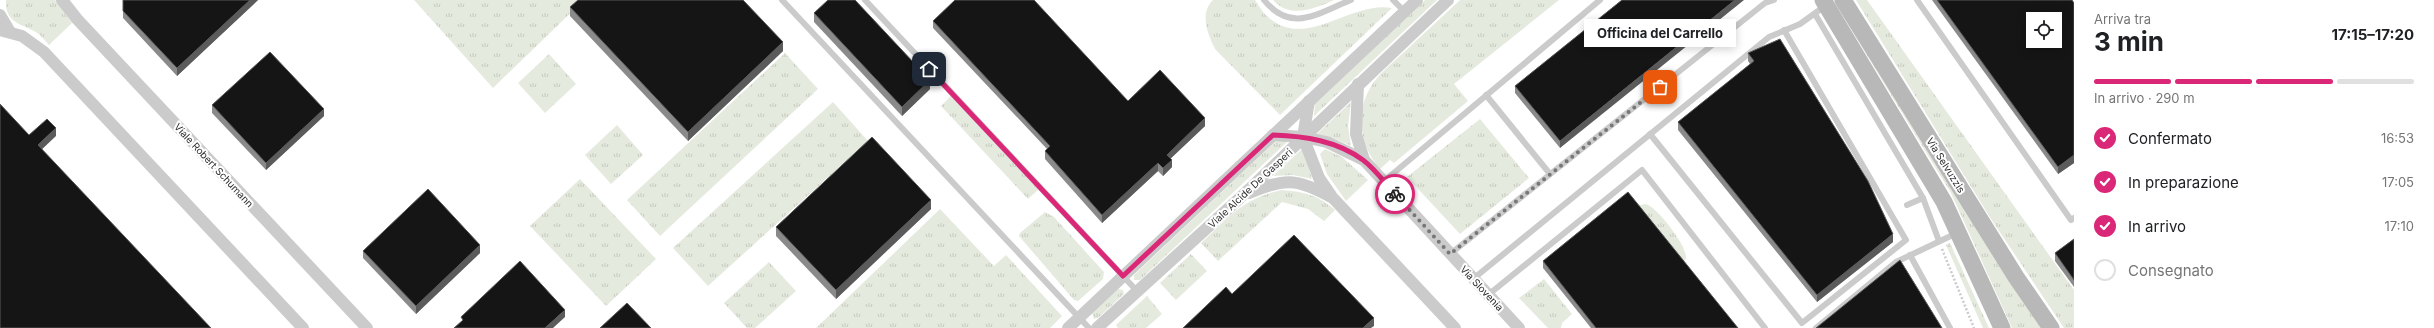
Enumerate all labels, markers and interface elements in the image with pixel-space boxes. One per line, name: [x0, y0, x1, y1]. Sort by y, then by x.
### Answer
text: Arriva tra: [2094, 11, 2151, 27]
map controls: [2026, 12, 2062, 48]
button: locate: [2026, 12, 2062, 48]
callout: Officina del Carrello: [1584, 19, 1736, 47]
text: Officina del Carrello: [1597, 25, 1723, 41]
text: 17:15–17:20: [2331, 25, 2414, 44]
text: 3 min: [2094, 26, 2164, 57]
pin: [912, 52, 946, 86]
icon: home: [918, 58, 940, 80]
pin: [1643, 70, 1677, 104]
icon: bag: [1649, 76, 1671, 98]
text: In arrivo · 290 m: [2094, 90, 2195, 106]
street label: Viale Robert Schumann: [172, 121, 256, 210]
icon: check: [2094, 127, 2116, 149]
text: Confermato: [2128, 129, 2212, 148]
text: 16:53: [2381, 130, 2414, 146]
street label: Via Selvuzzis: [1924, 135, 1968, 195]
street label: Viale Alcide De Gasperi: [1205, 146, 1295, 230]
icon: check: [2094, 171, 2116, 193]
text: In preparazione: [2128, 173, 2239, 192]
courier: [1375, 174, 1415, 214]
text: 17:05: [2382, 174, 2414, 190]
icon: bike: [1384, 183, 1406, 205]
icon: check: [2094, 215, 2116, 237]
text: In arrivo: [2128, 217, 2186, 236]
text: 17:10: [2385, 218, 2414, 234]
text: Consegnato: [2128, 261, 2214, 280]
street label: Via Slovenia: [1458, 263, 1506, 313]

